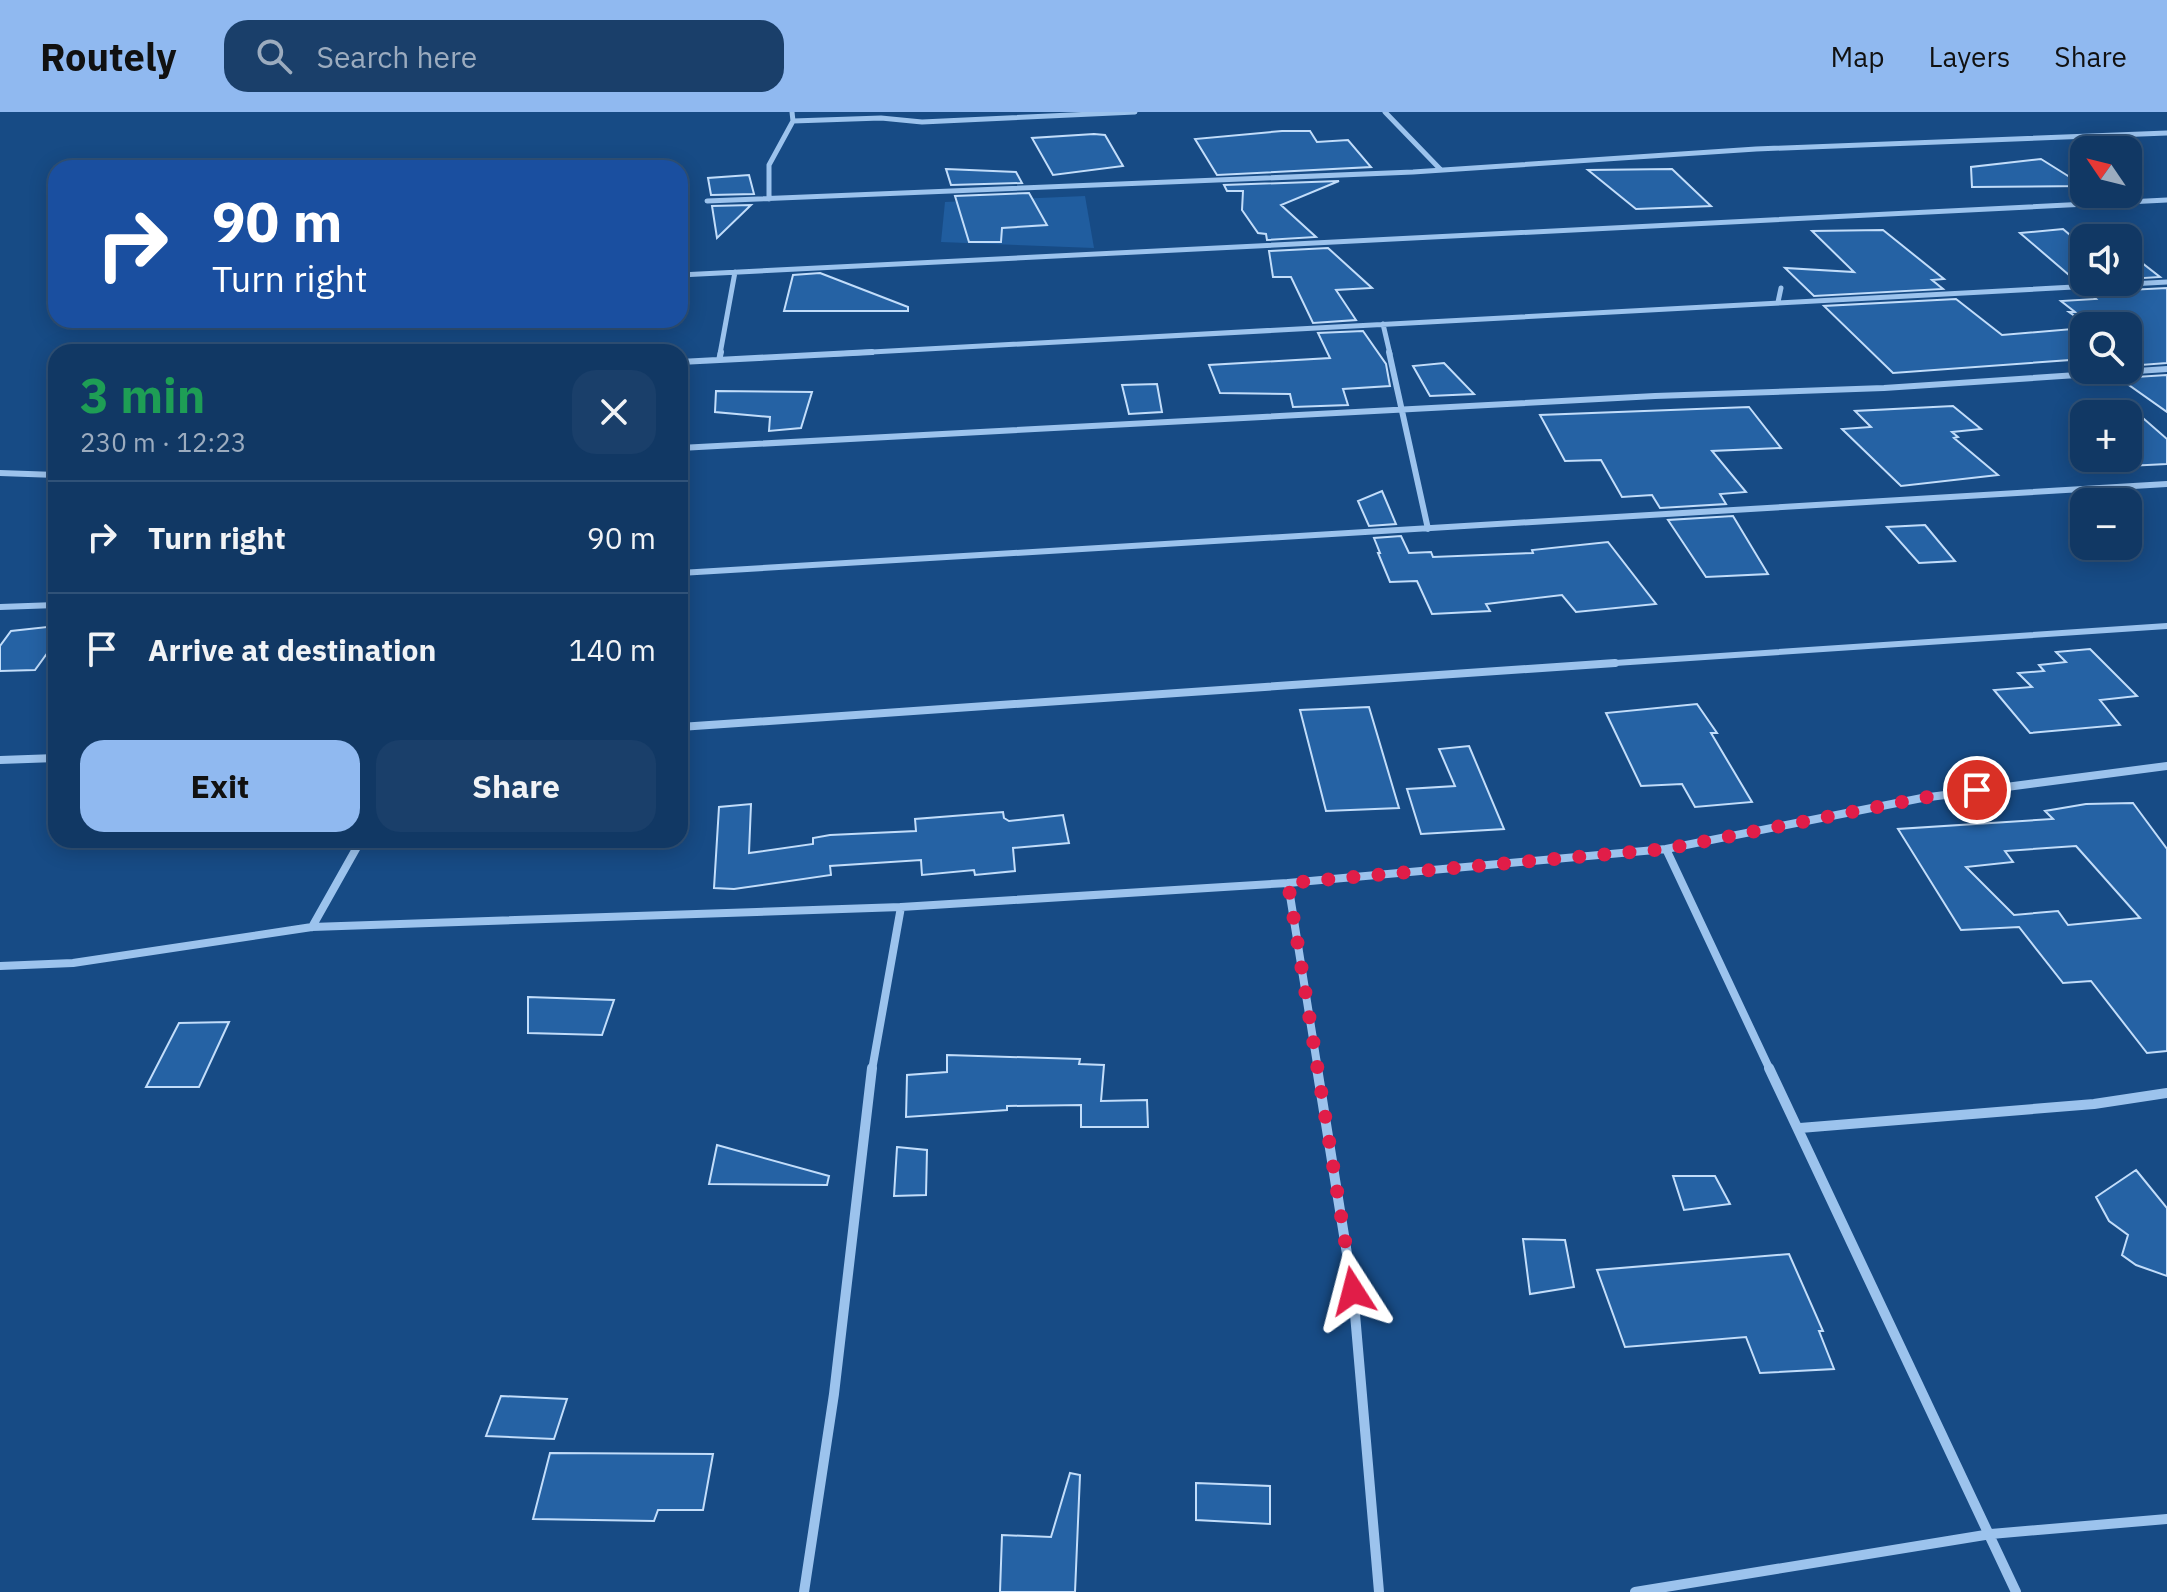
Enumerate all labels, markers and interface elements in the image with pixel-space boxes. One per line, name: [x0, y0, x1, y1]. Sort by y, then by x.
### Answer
search box: [224, 20, 784, 92]
text: Routely: [40, 32, 176, 81]
icon: search: [252, 34, 296, 78]
text: Search here: [316, 37, 477, 76]
text: Map: [1830, 38, 1884, 75]
text: Layers: [1928, 38, 2010, 75]
text: Share: [2054, 38, 2127, 75]
north arrow: [2070, 136, 2142, 208]
map controls: [2070, 136, 2142, 560]
text: 90 m: [212, 185, 342, 257]
icon: right: [80, 192, 184, 296]
button: sound: [2070, 224, 2142, 296]
text: Turn right: [212, 255, 368, 302]
button: search: [2070, 312, 2142, 384]
text: 3 min: [80, 364, 205, 426]
button: close: [572, 370, 656, 454]
button: +: [2070, 400, 2142, 472]
text: 230 m · 12:23: [80, 425, 246, 459]
button: −: [2070, 488, 2142, 560]
icon: right: [80, 515, 124, 559]
text: Turn right: [148, 518, 286, 557]
text: 90 m: [587, 518, 656, 557]
icon: arrive: [80, 627, 124, 671]
text: Arrive at destination: [148, 630, 436, 669]
text: 140 m: [569, 630, 656, 669]
button: Exit: [80, 740, 360, 832]
button: Share: [376, 740, 656, 832]
pin: [1943, 756, 2011, 824]
icon: arrive: [1955, 768, 1999, 812]
position arrow: [1311, 1249, 1395, 1333]

